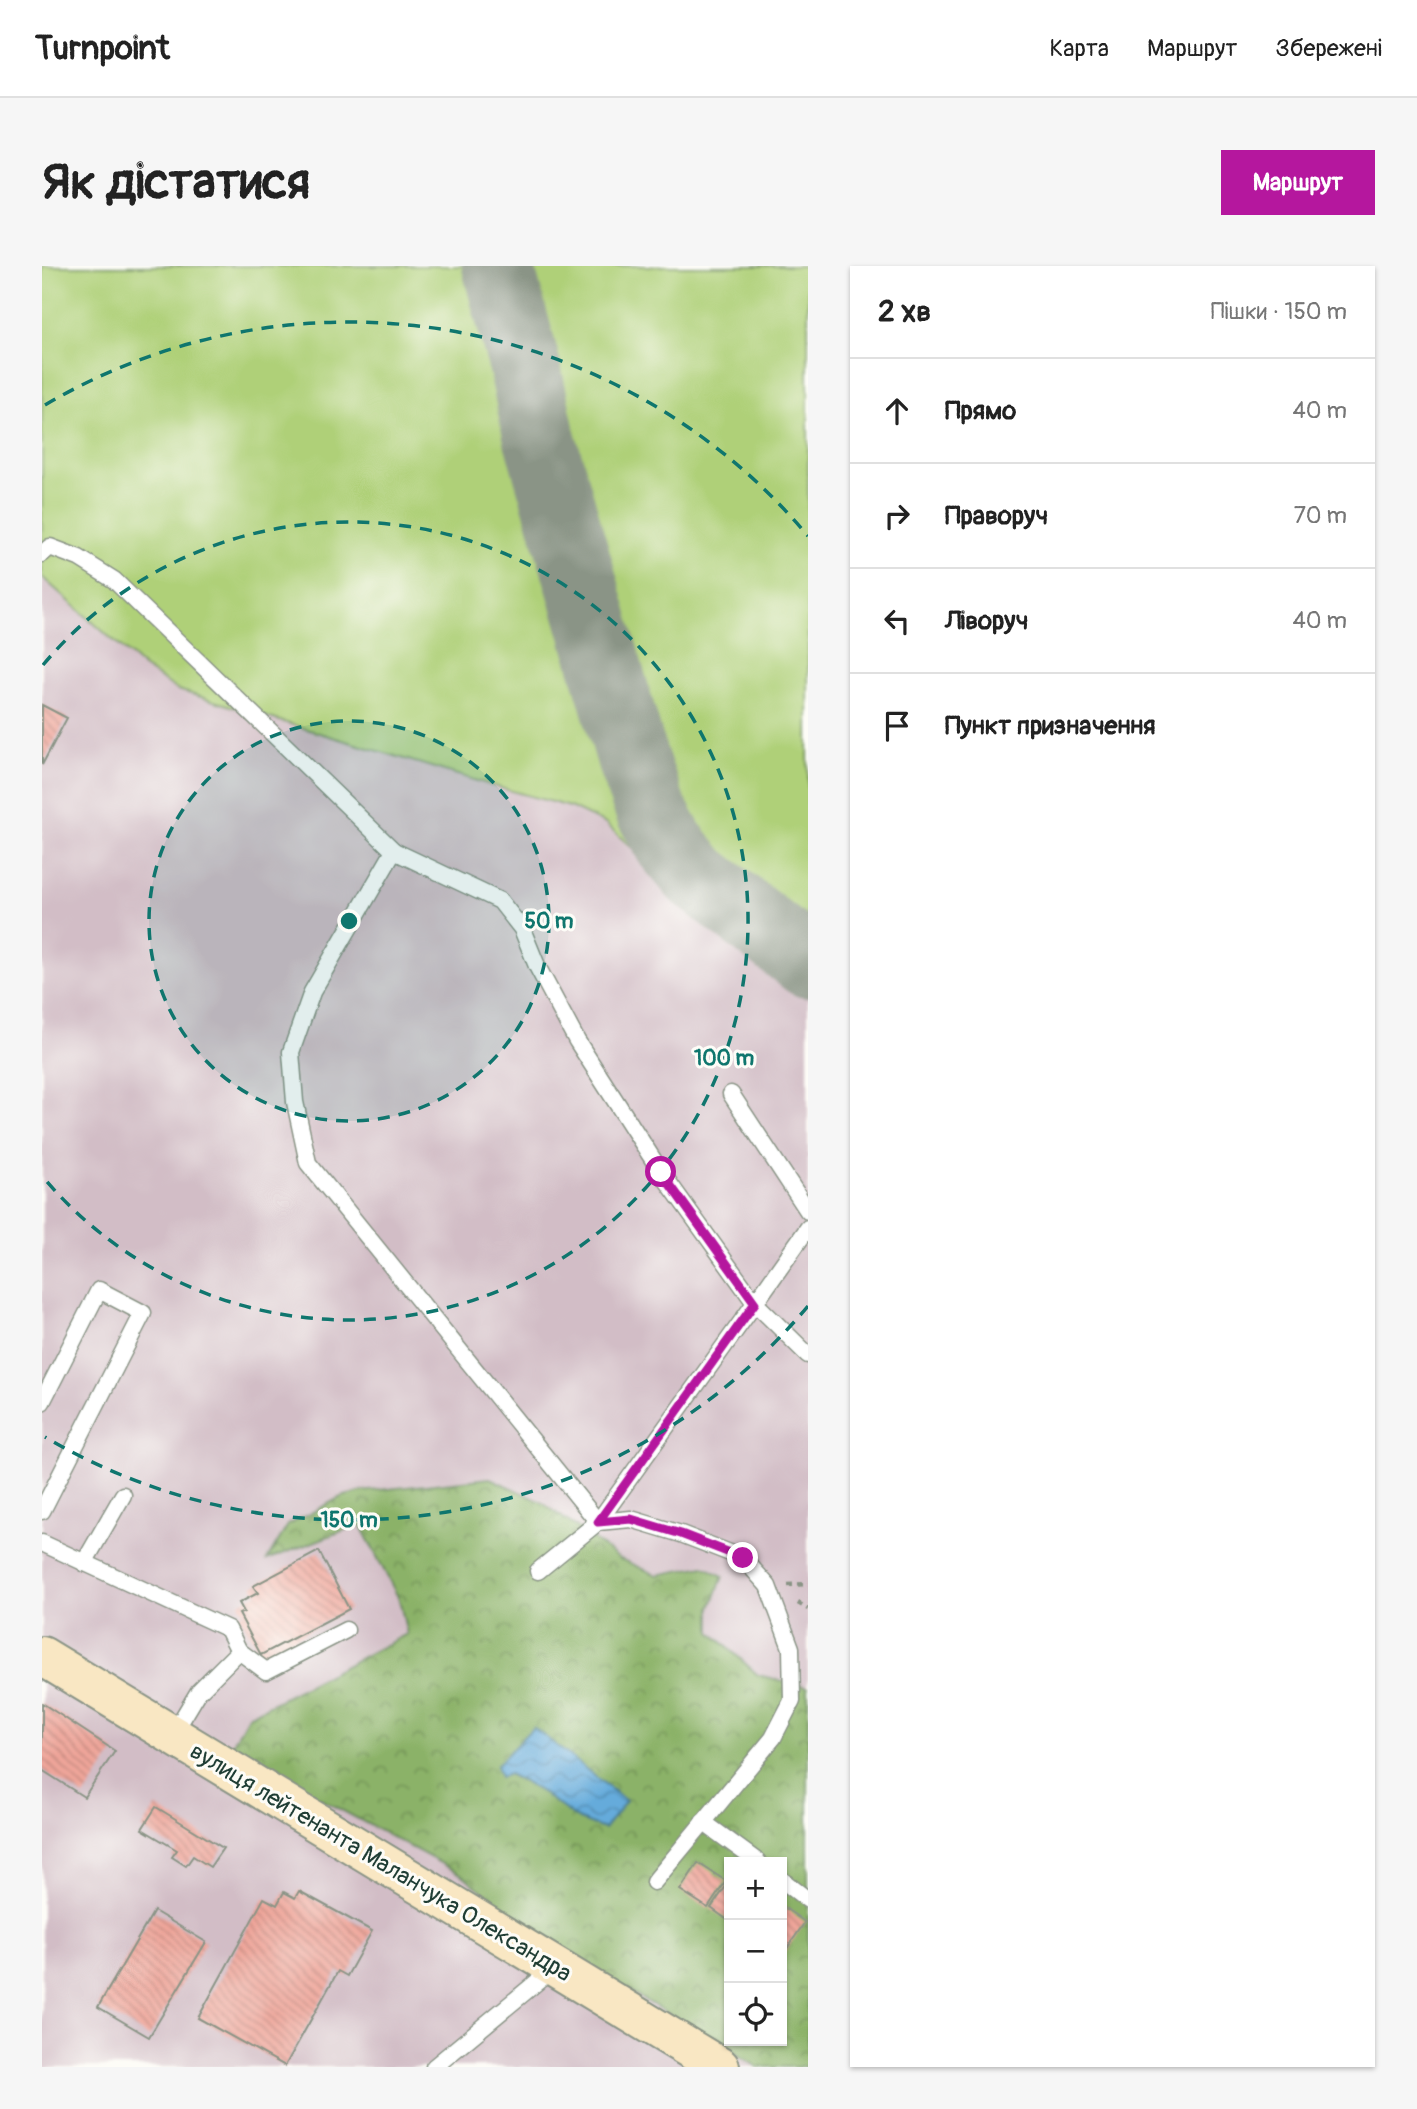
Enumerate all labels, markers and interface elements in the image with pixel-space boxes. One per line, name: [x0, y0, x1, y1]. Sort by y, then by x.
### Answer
text: Turnpoint: [35, 28, 170, 69]
text: Карта: [1050, 34, 1109, 63]
text: Маршрут: [1147, 34, 1237, 63]
text: Збережені: [1275, 34, 1382, 63]
button: Маршрут: [1221, 150, 1375, 215]
text: Як дістатися: [42, 152, 310, 213]
text: 2 хв: [878, 293, 931, 330]
text: Пішки · 150 m: [1211, 297, 1347, 326]
icon: ahead: [878, 392, 916, 430]
text: Прямо: [945, 395, 1016, 427]
text: 40 m: [1293, 396, 1347, 425]
icon: right: [878, 497, 916, 535]
text: Праворуч: [945, 500, 1048, 532]
text: 70 m: [1294, 501, 1347, 530]
icon: left: [878, 602, 916, 640]
text: Ліворуч: [945, 605, 1029, 637]
text: 40 m: [1293, 606, 1347, 635]
icon: arrive: [878, 707, 916, 745]
text: Пункт призначення: [945, 710, 1156, 742]
text: 50 m: [525, 908, 574, 935]
centre of rings: [337, 909, 361, 933]
text: 100 m: [694, 1045, 754, 1072]
route start: [645, 1156, 676, 1187]
text: 150 m: [320, 1507, 378, 1534]
route end: [727, 1542, 758, 1573]
street label: вулиця лейтенанта Маланчука Олександра: [185, 1737, 577, 1988]
map controls: [724, 1857, 787, 2046]
button: +: [724, 1857, 787, 1920]
button: −: [724, 1920, 787, 1983]
button: locate: [724, 1983, 787, 2046]

